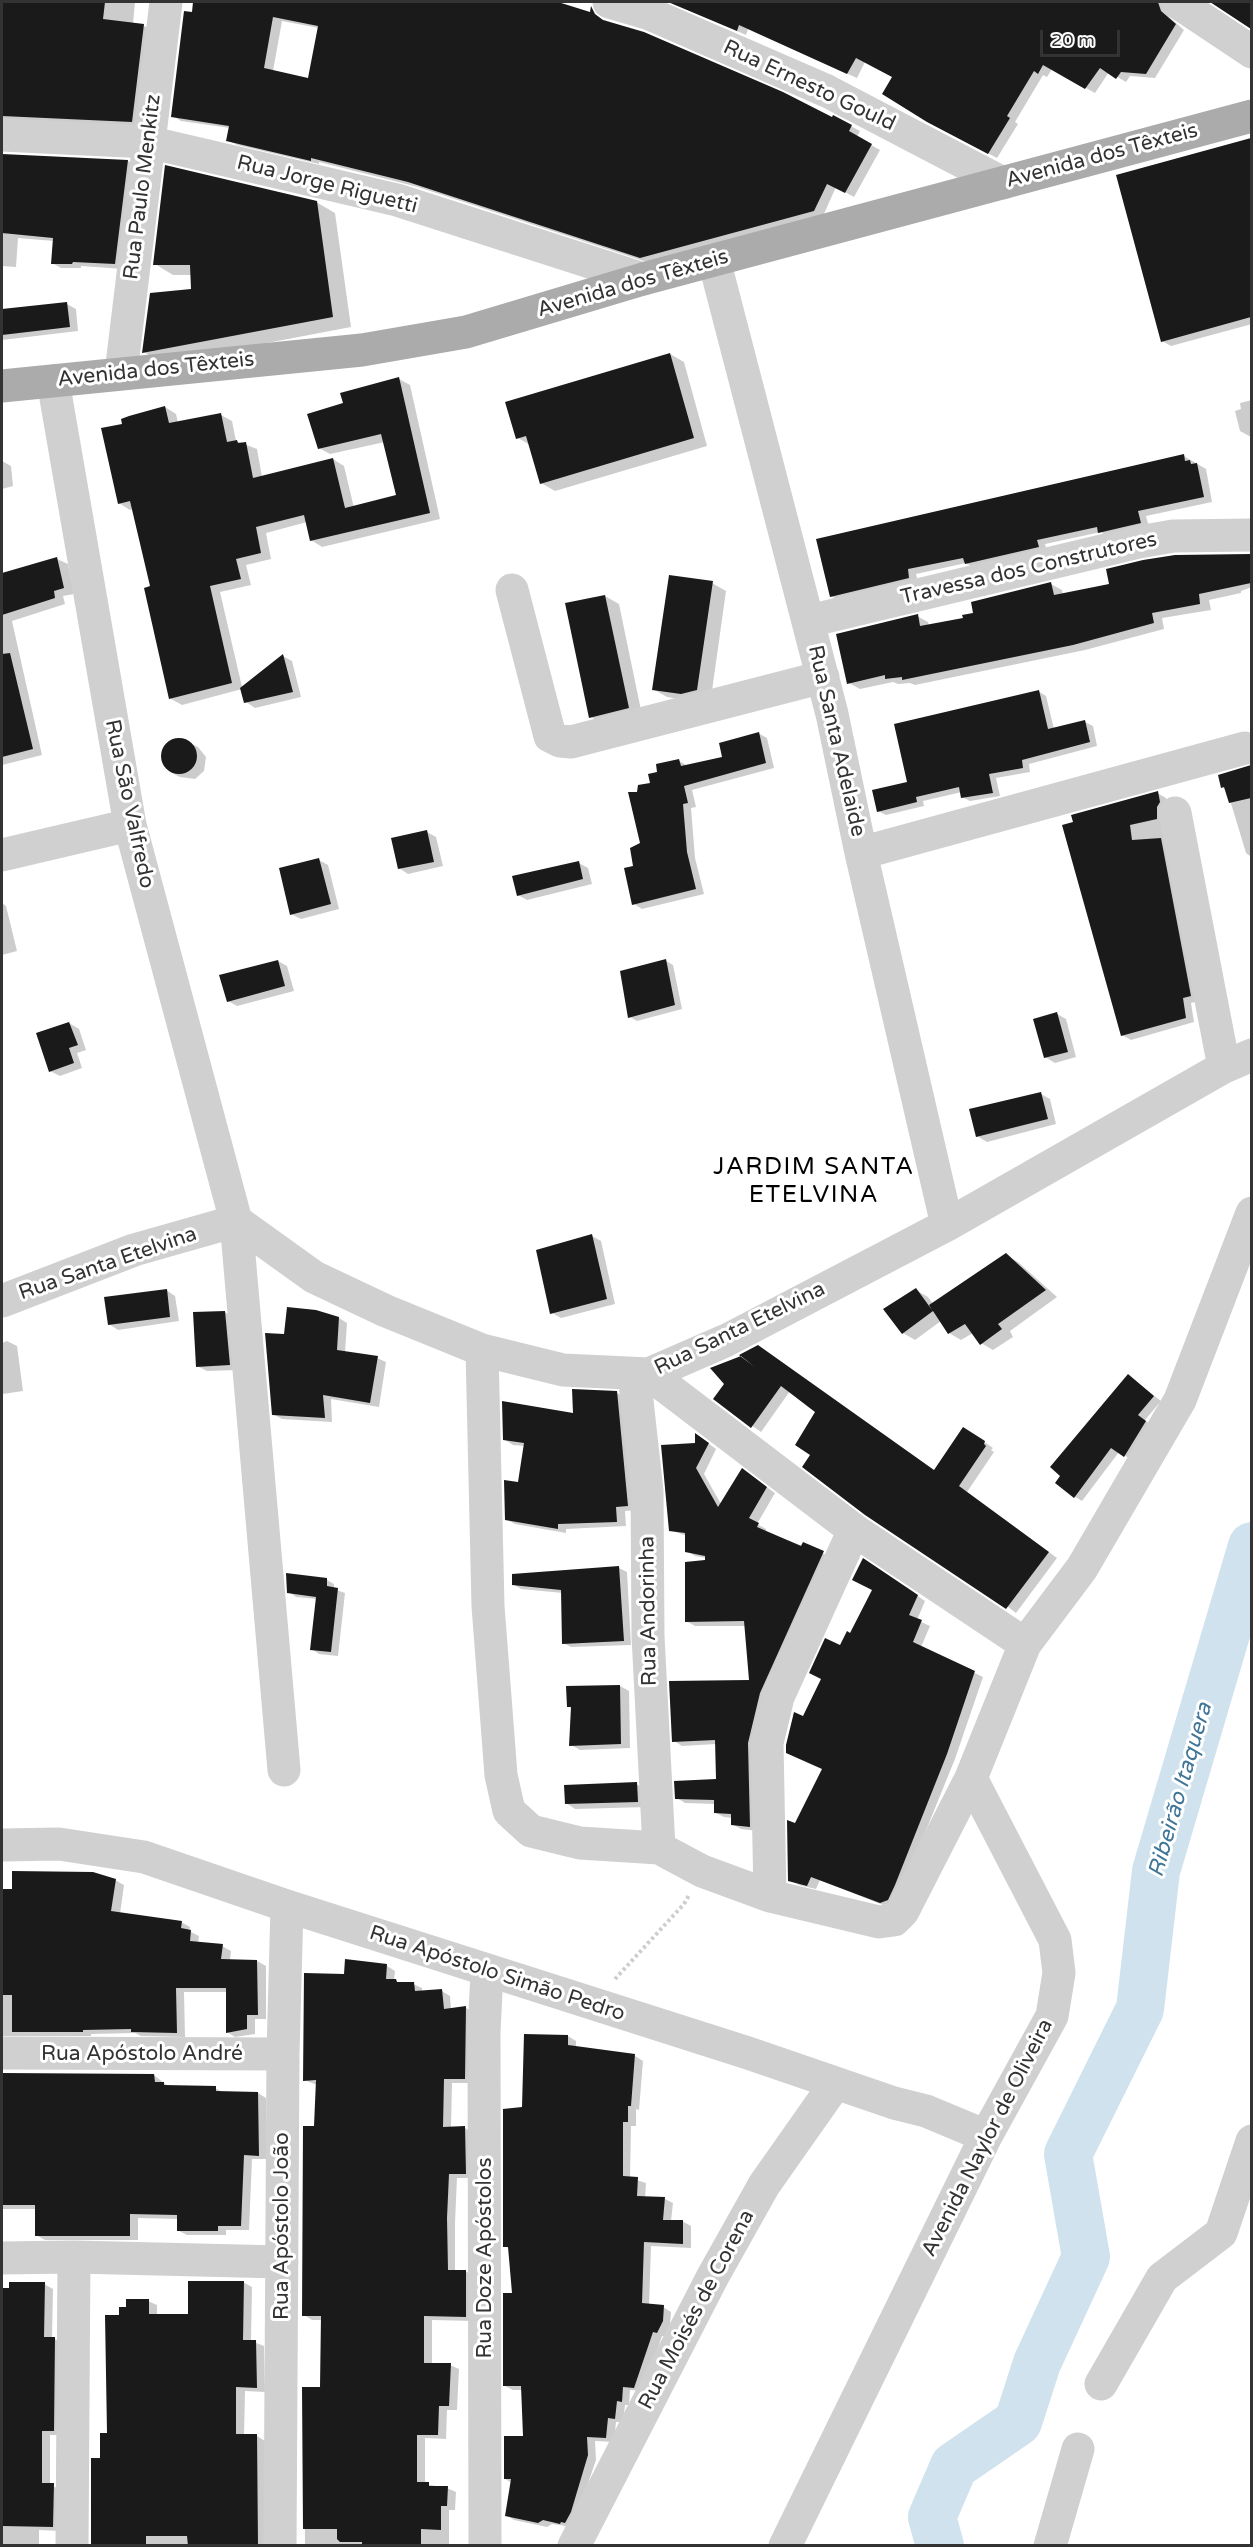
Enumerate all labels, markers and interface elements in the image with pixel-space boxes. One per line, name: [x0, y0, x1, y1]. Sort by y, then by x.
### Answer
scale bar: [1043, 18, 1122, 56]
text: 20 m: [1051, 29, 1095, 51]
street label: Rua Ernesto Gould: [719, 35, 899, 137]
street label: Rua Paulo Menkitz: [119, 93, 167, 281]
street label: Avenida dos Têxteis: [1003, 118, 1201, 194]
street label: Rua Jorge Riguetti: [234, 150, 420, 220]
street label: Avenida dos Têxteis: [535, 245, 731, 323]
street label: Avenida dos Têxteis: [56, 347, 256, 393]
street label: Travessa dos Construtores: [899, 527, 1159, 611]
street label: Rua Santa Adelaide: [802, 643, 870, 839]
street label: Rua São Valfredo: [99, 717, 159, 891]
district label: JARDIM SANTA ETELVINA: [713, 1154, 915, 1210]
street label: Rua Santa Etelvina: [16, 1222, 200, 1306]
street label: Rua Santa Etelvina: [651, 1277, 829, 1381]
street label: Rua Andorinha: [635, 1536, 663, 1686]
water label: Ribeirão Itaquera: [1143, 1700, 1219, 1880]
street label: Rua Apóstolo Simão Pedro: [366, 1921, 628, 2027]
street label: Avenida Naylor de Oliveira: [917, 2015, 1059, 2261]
street label: Rua Apóstolo André: [41, 2041, 243, 2067]
street label: Rua Apóstolo João: [269, 2132, 295, 2320]
street label: Rua Doze Apóstolos: [472, 2157, 498, 2359]
street label: Rua Moisés de Corena: [634, 2206, 760, 2414]

